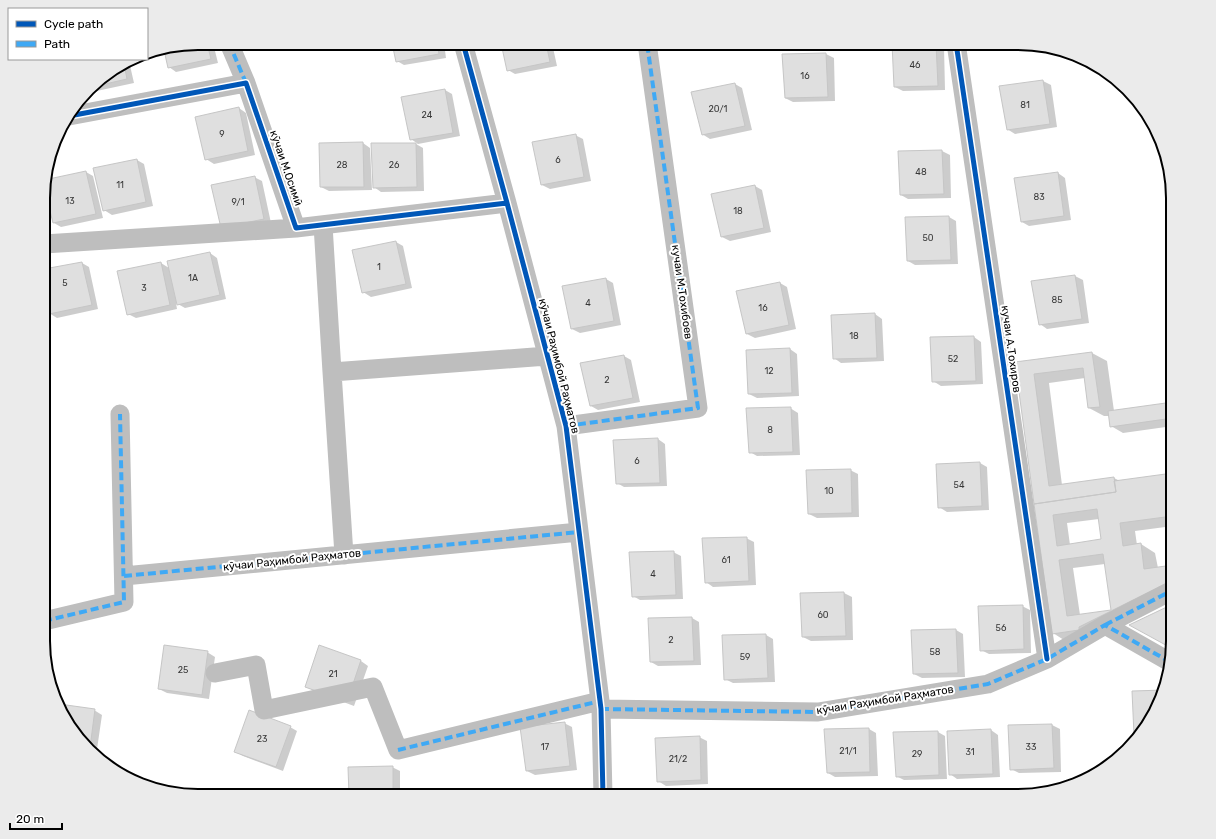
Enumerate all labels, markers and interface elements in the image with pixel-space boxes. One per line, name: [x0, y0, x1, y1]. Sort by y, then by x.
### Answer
legend: [8, 8, 148, 60]
text: Cycle path: [44, 17, 103, 31]
text: Path: [44, 37, 70, 51]
house number: 46: [909, 60, 921, 70]
house number: 16: [800, 71, 810, 81]
house number: 81: [1020, 100, 1030, 110]
house number: 20/1: [709, 104, 728, 114]
house number: 24: [422, 110, 433, 120]
street label: кӯчаи М.Осимӣ: [267, 128, 305, 208]
house number: 9: [219, 129, 225, 139]
house number: 6: [555, 155, 561, 165]
house number: 28: [336, 160, 348, 170]
house number: 26: [389, 160, 400, 170]
house number: 48: [915, 167, 927, 177]
house number: 11: [116, 180, 124, 190]
house number: 83: [1033, 192, 1045, 202]
house number: 13: [65, 196, 75, 206]
house number: 9/1: [231, 197, 245, 207]
house number: 18: [733, 206, 743, 216]
house number: 50: [922, 233, 934, 243]
street label: кучаи М.Тохибоев: [669, 244, 695, 340]
house number: 1: [377, 262, 381, 272]
house number: 1А: [188, 273, 198, 283]
house number: 5: [62, 278, 68, 288]
house number: 3: [141, 283, 147, 293]
house number: 85: [1051, 295, 1063, 305]
street label: кӯчаи Раҳимбой Раҳматов: [536, 297, 582, 435]
house number: 4: [585, 298, 591, 308]
house number: 16: [758, 303, 768, 313]
street label: кучаи А.Тохиров: [998, 305, 1024, 393]
house number: 18: [849, 331, 859, 341]
house number: 52: [948, 354, 958, 364]
house number: 12: [764, 366, 774, 376]
house number: 2: [604, 375, 610, 385]
house number: 8: [767, 425, 773, 435]
house number: 6: [634, 456, 640, 466]
house number: 54: [954, 480, 965, 490]
house number: 10: [824, 486, 834, 496]
street label: кӯчаи Раҳимбой Раҳматов: [222, 546, 362, 574]
house number: 61: [721, 555, 731, 565]
house number: 4: [650, 569, 656, 579]
house number: 60: [817, 610, 829, 620]
house number: 56: [996, 623, 1007, 633]
house number: 2: [668, 635, 674, 645]
house number: 58: [929, 647, 941, 657]
house number: 59: [740, 652, 750, 662]
house number: 25: [178, 665, 188, 675]
house number: 21: [328, 669, 338, 679]
street label: кӯчаи Раҳимбой Раҳматов: [815, 683, 955, 717]
house number: 23: [257, 734, 267, 744]
house number: 17: [541, 742, 550, 752]
house number: 33: [1026, 742, 1036, 752]
house number: 21/1: [839, 746, 857, 756]
house number: 31: [965, 747, 975, 757]
house number: 29: [912, 749, 922, 759]
house number: 21/2: [669, 754, 687, 764]
scale bar: [10, 805, 62, 831]
text: 20 m: [16, 812, 44, 826]

